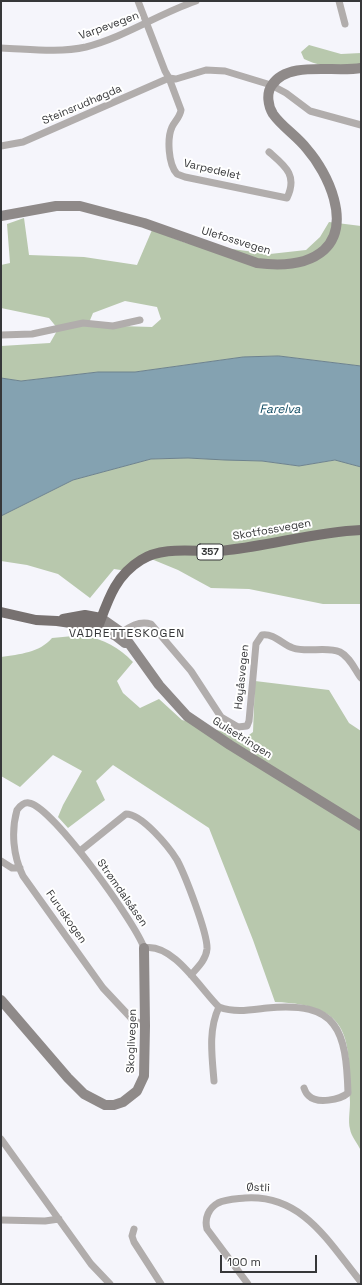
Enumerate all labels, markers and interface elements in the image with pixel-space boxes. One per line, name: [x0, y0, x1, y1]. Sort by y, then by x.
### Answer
street label: Varpevegen: [77, 9, 141, 43]
street label: Steinsrudhøgda: [40, 82, 124, 128]
street label: Varpedelet: [182, 157, 242, 183]
street label: Ulefossvegen: [200, 224, 272, 258]
water label: Farelva: [260, 403, 300, 417]
street label: Skotfossvegen: [232, 517, 312, 543]
road number: 357: [197, 544, 223, 560]
district label: VADRETTESKOGEN: [69, 627, 185, 641]
street label: Høyåsvegen: [232, 644, 252, 710]
street label: Gulsetringen: [210, 714, 274, 762]
street label: Strømdalsåsen: [94, 857, 150, 929]
street label: Furuskogen: [43, 888, 89, 946]
street label: Skoglivegen: [124, 1009, 140, 1073]
street label: Østli: [246, 1181, 270, 1195]
scale bar: [222, 1247, 319, 1273]
text: 100 m: [227, 1254, 261, 1270]

